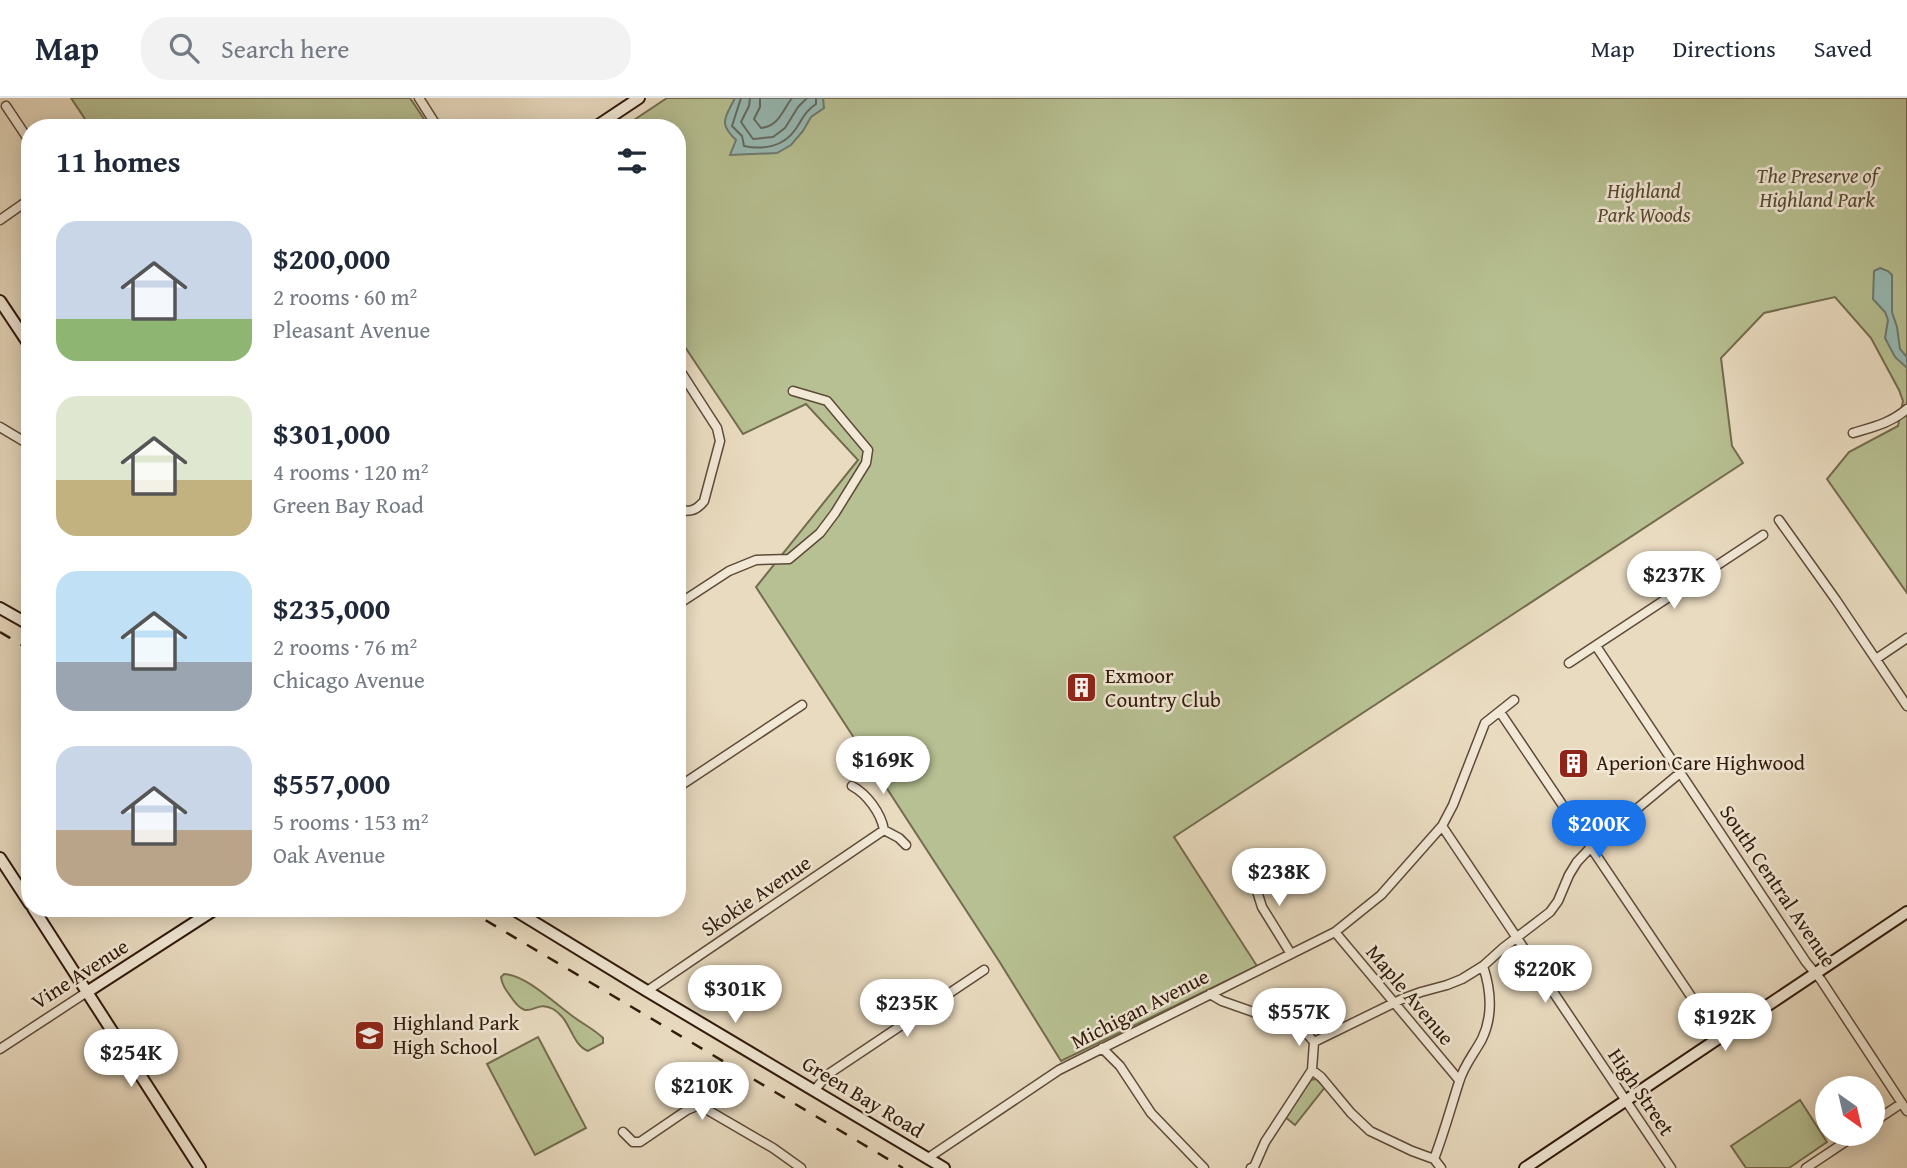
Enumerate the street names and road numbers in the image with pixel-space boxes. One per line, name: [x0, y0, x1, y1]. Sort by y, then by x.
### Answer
street label: South Central Avenue: [1712, 798, 1844, 973]
street label: Skokie Avenue: [694, 847, 817, 944]
street label: Vine Avenue: [25, 930, 135, 1017]
street label: Maple Avenue: [1359, 937, 1462, 1052]
street label: Michigan Avenue: [1065, 960, 1214, 1057]
street label: High Street: [1601, 1042, 1683, 1142]
street label: Green Bay Road: [796, 1048, 931, 1146]

